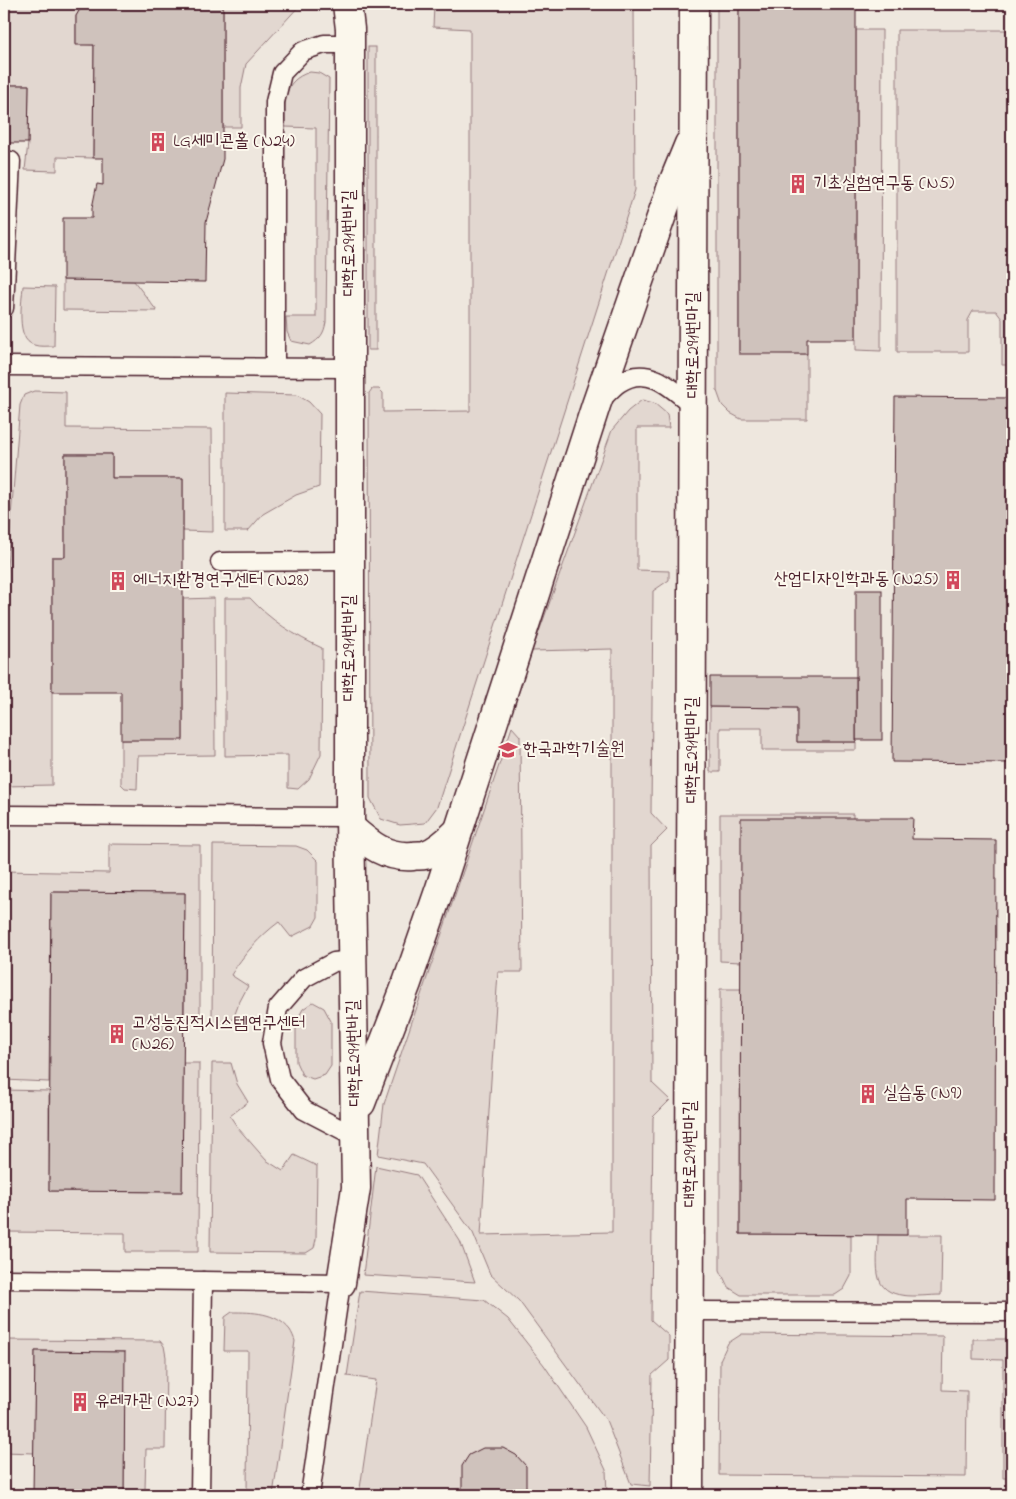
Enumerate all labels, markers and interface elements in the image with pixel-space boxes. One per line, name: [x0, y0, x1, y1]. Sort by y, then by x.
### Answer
place label: LG세미콘홀 (N24): [173, 129, 295, 155]
building icon: LG세미콘홀 (N24): [147, 131, 169, 153]
place label: 기초실험연구동 (N5): [813, 171, 954, 197]
building icon: 기초실험연구동 (N5): [787, 173, 809, 195]
street label: 대학로291번바길: [337, 189, 363, 297]
street label: 대학로291번마길: [681, 291, 707, 399]
place label: 산업디자인학과동 (N25): [773, 567, 938, 593]
place label: 에너지환경연구센터 (N28): [133, 568, 309, 594]
building icon: 산업디자인학과동 (N25): [942, 569, 964, 591]
building icon: 에너지환경연구센터 (N28): [107, 570, 129, 592]
street label: 대학로291번바길: [337, 594, 363, 702]
street label: 대학로291번마길: [680, 696, 706, 804]
place label: 한국과학기술원: [523, 737, 624, 763]
school or university icon: 한국과학기술원: [497, 739, 519, 761]
street label: 대학로291번바길: [341, 999, 369, 1107]
place label: 고성능집적시스템연구센터 (N26): [132, 1011, 306, 1058]
building icon: 고성능집적시스템연구센터 (N26): [106, 1023, 128, 1045]
place label: 실습동 (N9): [883, 1081, 961, 1107]
building icon: 실습동 (N9): [857, 1083, 879, 1105]
street label: 대학로291번마길: [678, 1100, 704, 1208]
place label: 유레카관 (N27): [95, 1389, 199, 1415]
building icon: 유레카관 (N27): [69, 1391, 91, 1413]

